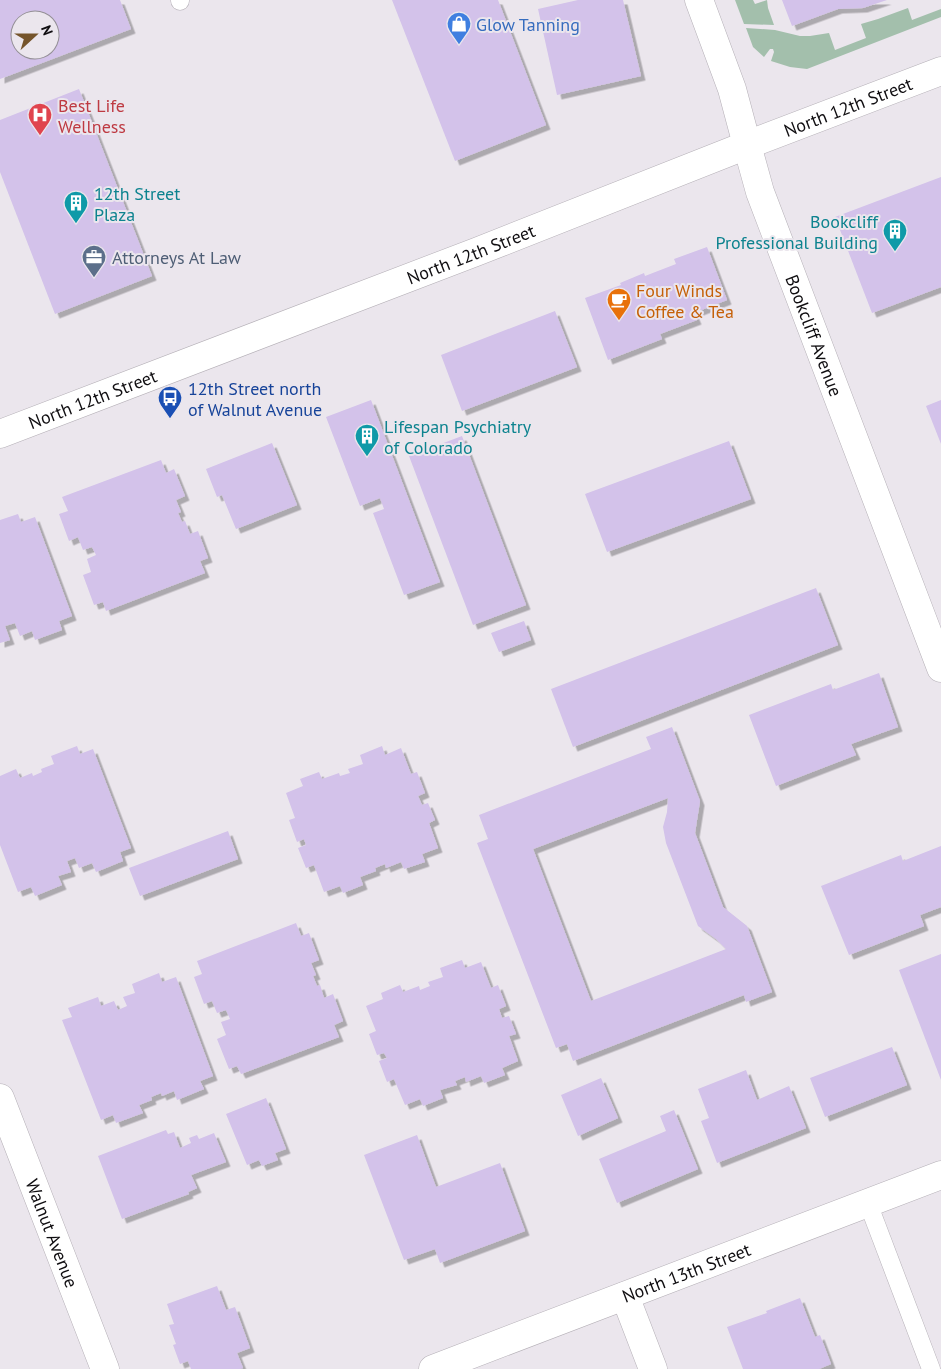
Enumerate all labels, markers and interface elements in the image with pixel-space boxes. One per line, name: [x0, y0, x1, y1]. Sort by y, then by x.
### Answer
north arrow: [10, 10, 60, 60]
shop icon: Glow Tanning: [446, 11, 472, 45]
place label: Glow Tanning: [476, 13, 580, 36]
text: N: [37, 23, 57, 38]
street label: North 12th Street: [780, 72, 915, 141]
place label: Best Life Wellness: [58, 94, 126, 138]
hospital icon: Best Life Wellness: [27, 102, 53, 136]
place label: 12th Street Plaza: [94, 182, 180, 226]
building icon: 12th Street Plaza: [63, 190, 89, 224]
place label: Bookcliff Professional Building: [716, 210, 879, 254]
street label: North 12th Street: [403, 218, 538, 289]
building icon: Bookcliff Professional Building: [882, 218, 908, 252]
office icon: Attorneys At Law: [81, 244, 107, 278]
place label: Attorneys At Law: [112, 246, 242, 269]
street label: Bookcliff Avenue: [781, 271, 848, 399]
place label: Four Winds Coffee & Tea: [636, 279, 734, 323]
cafe icon: Four Winds Coffee & Tea: [606, 287, 632, 321]
street label: North 12th Street: [25, 364, 160, 434]
place label: 12th Street north of Walnut Avenue: [188, 377, 322, 421]
bus stop icon: 12th Street north of Walnut Avenue: [157, 385, 183, 419]
place label: Lifespan Psychiatry of Colorado: [384, 415, 532, 459]
building icon: Lifespan Psychiatry of Colorado: [354, 423, 380, 457]
street label: Walnut Avenue: [21, 1176, 84, 1291]
street label: North 13th Street: [619, 1237, 754, 1307]

